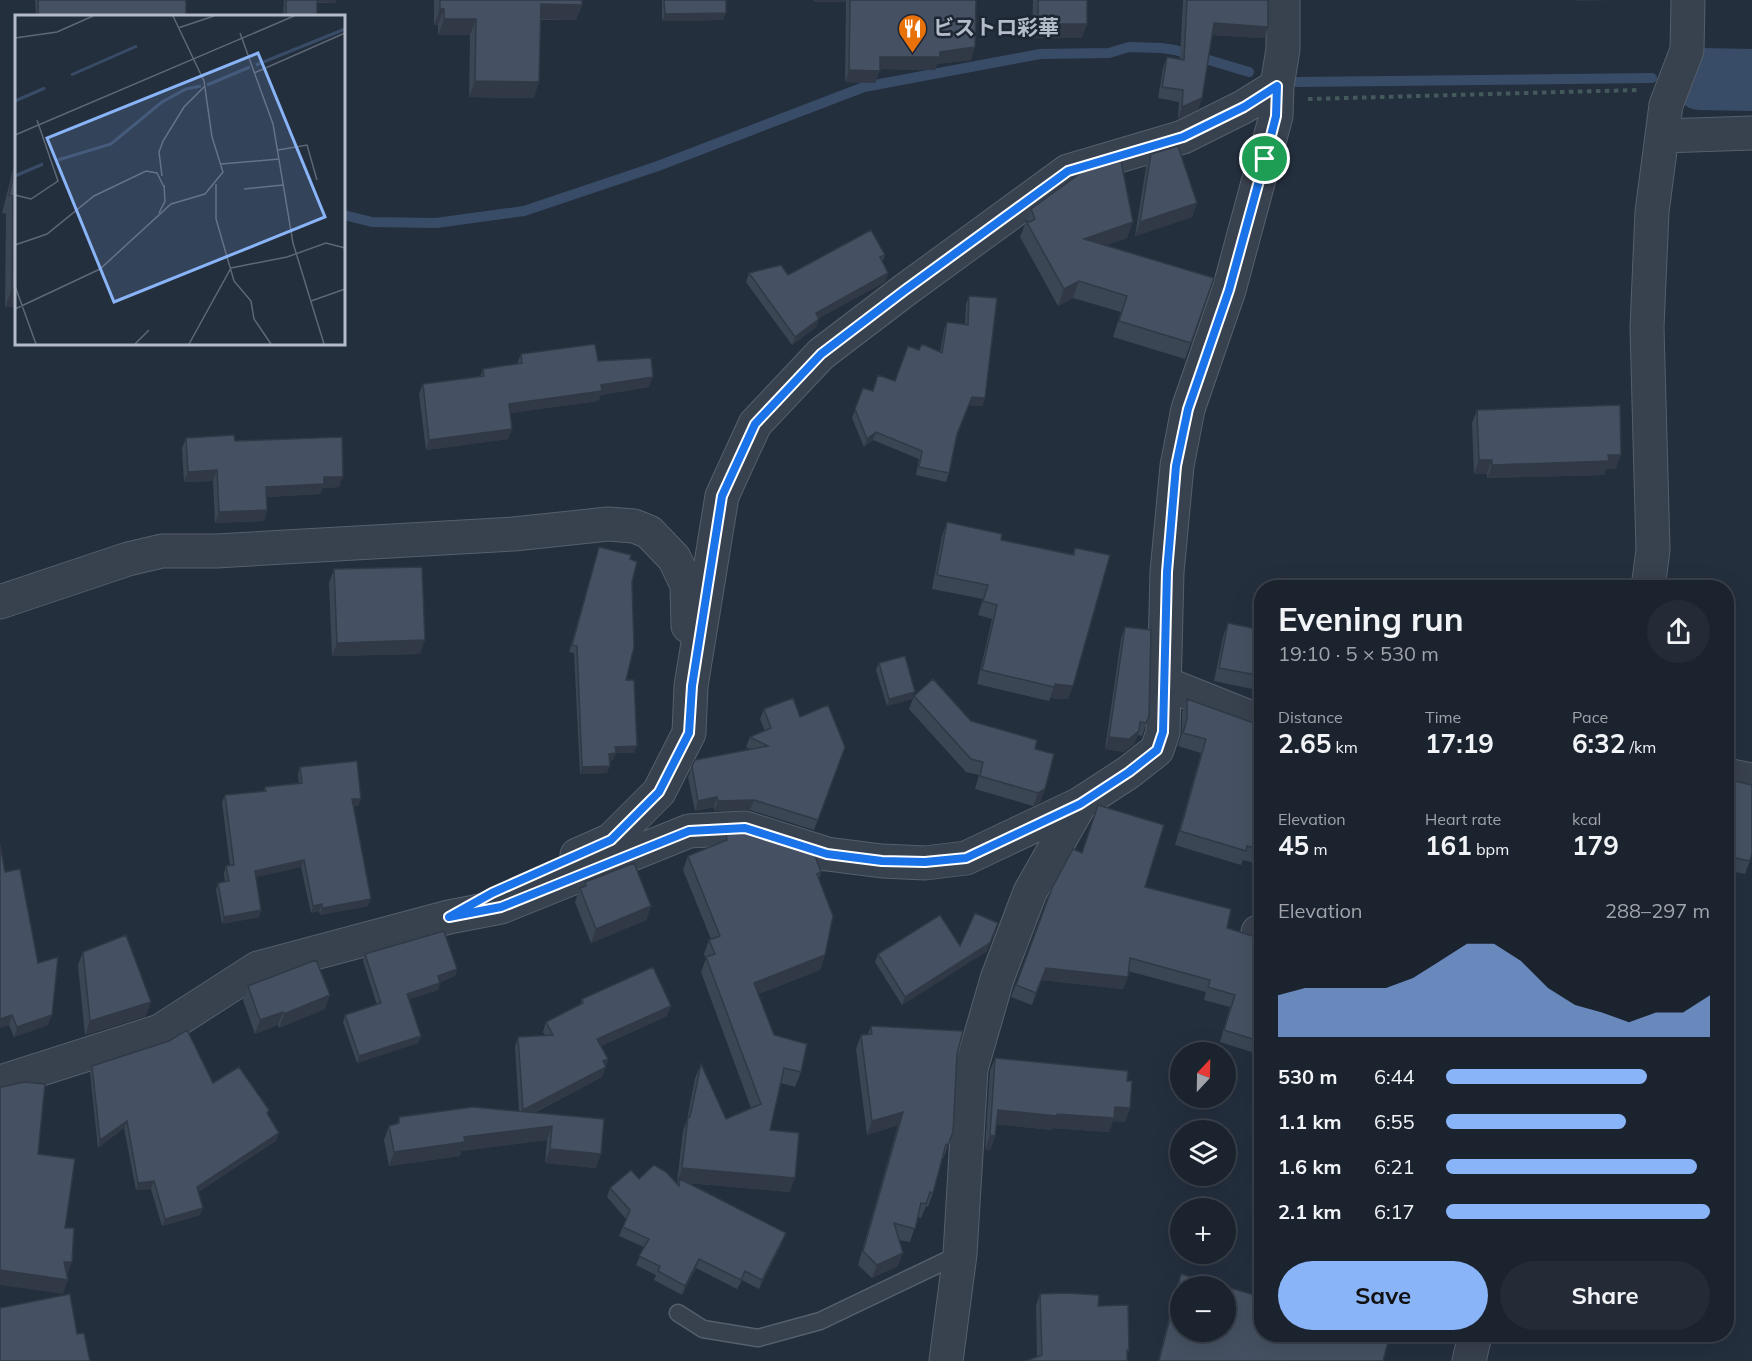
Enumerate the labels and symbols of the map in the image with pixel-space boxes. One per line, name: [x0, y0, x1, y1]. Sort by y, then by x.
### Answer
restaurant icon: ビストロ彩華: [896, 12, 928, 54]
place label: ビストロ彩華: [933, 14, 1059, 40]
inset map: [15, 15, 345, 345]
pin: [1239, 133, 1290, 184]
north arrow: [1170, 1042, 1236, 1108]

